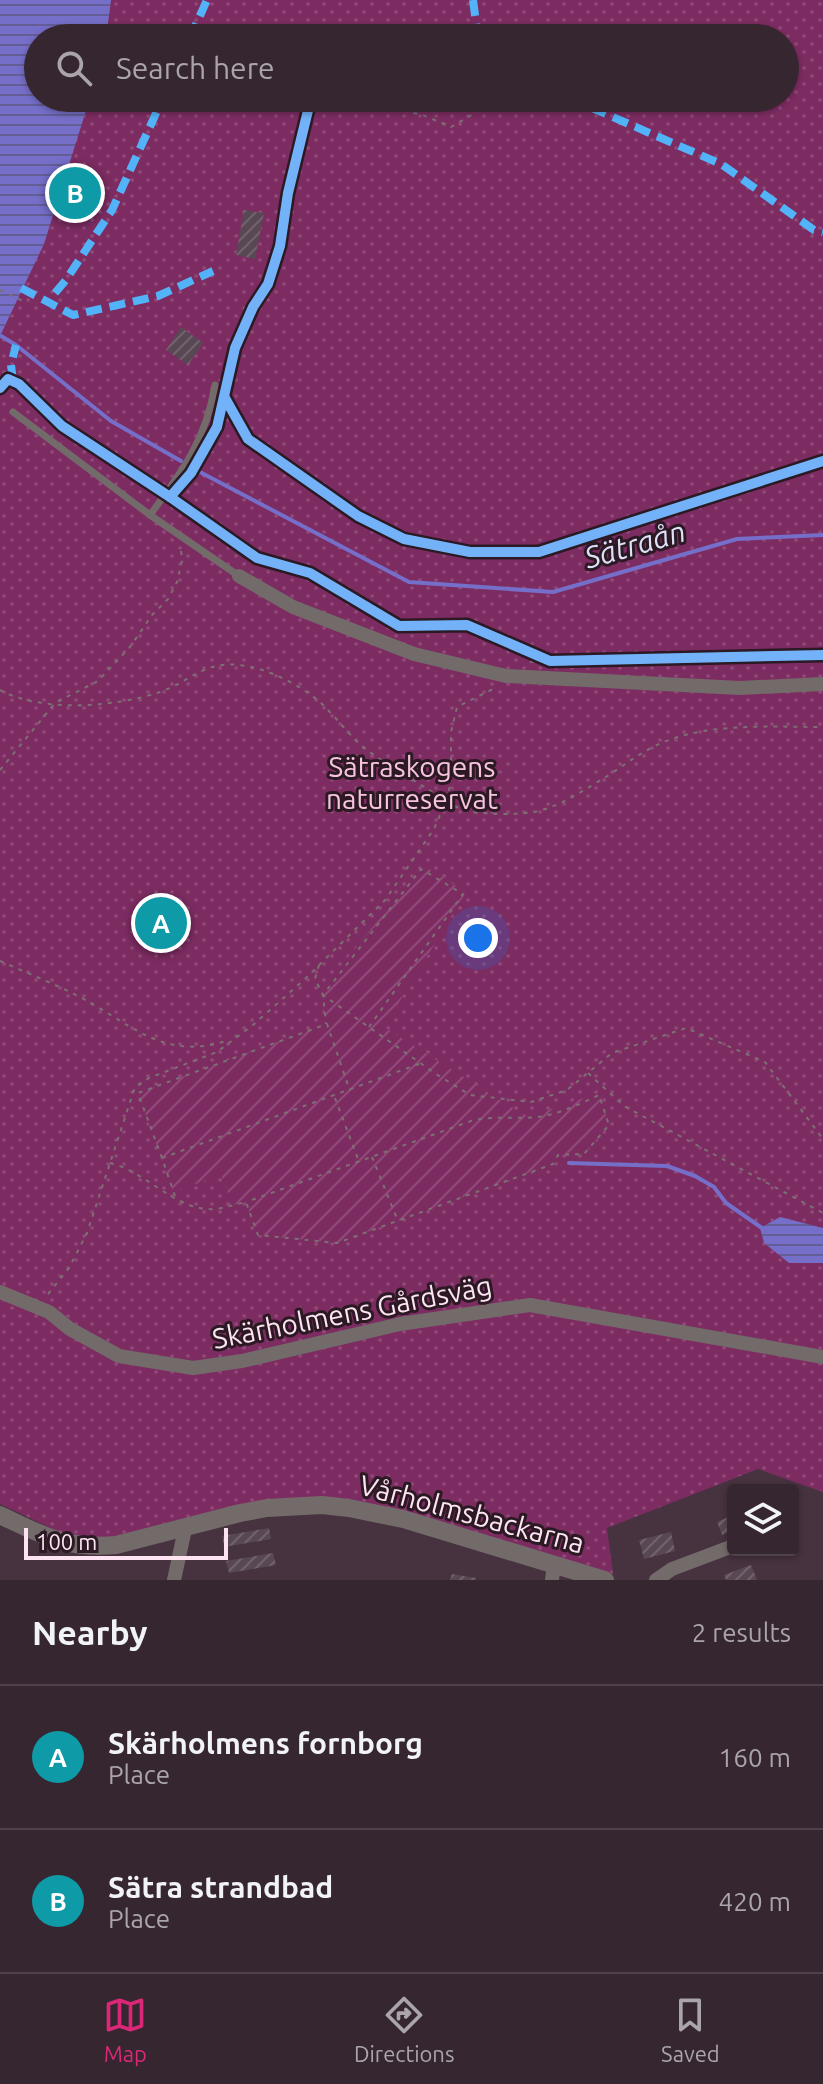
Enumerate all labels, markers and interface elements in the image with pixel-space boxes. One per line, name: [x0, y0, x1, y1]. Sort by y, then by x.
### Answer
search box: [24, 24, 799, 112]
icon: search: [52, 46, 96, 90]
text: Search here: [116, 51, 275, 85]
pin: B: [49, 163, 101, 223]
water label: Sätraån: [579, 513, 689, 575]
park label: Sätraskogens naturreservat: [326, 751, 498, 814]
pin: A: [135, 893, 187, 953]
your location: [458, 918, 498, 958]
street label: Skärholmens Gårdsväg: [210, 1269, 494, 1354]
street label: Vårholmsbackarna: [356, 1469, 588, 1558]
map controls: [727, 1484, 799, 1556]
button: layers: [727, 1484, 799, 1556]
scale bar: [24, 1524, 228, 1560]
text: 100 m: [36, 1529, 97, 1554]
text: Nearby: [32, 1613, 147, 1651]
text: 2 results: [692, 1618, 791, 1647]
text: Skärholmens fornborg: [108, 1726, 423, 1760]
text: A: [49, 1743, 67, 1772]
text: 160 m: [719, 1743, 791, 1772]
text: Place: [108, 1760, 170, 1789]
text: Sätra strandbad: [108, 1870, 333, 1904]
text: B: [49, 1887, 67, 1916]
text: 420 m: [719, 1887, 791, 1916]
text: Place: [108, 1904, 170, 1933]
tab: Map: [103, 1993, 147, 2066]
tab: Directions: [354, 1993, 454, 2066]
tab: Saved: [661, 1993, 720, 2066]

